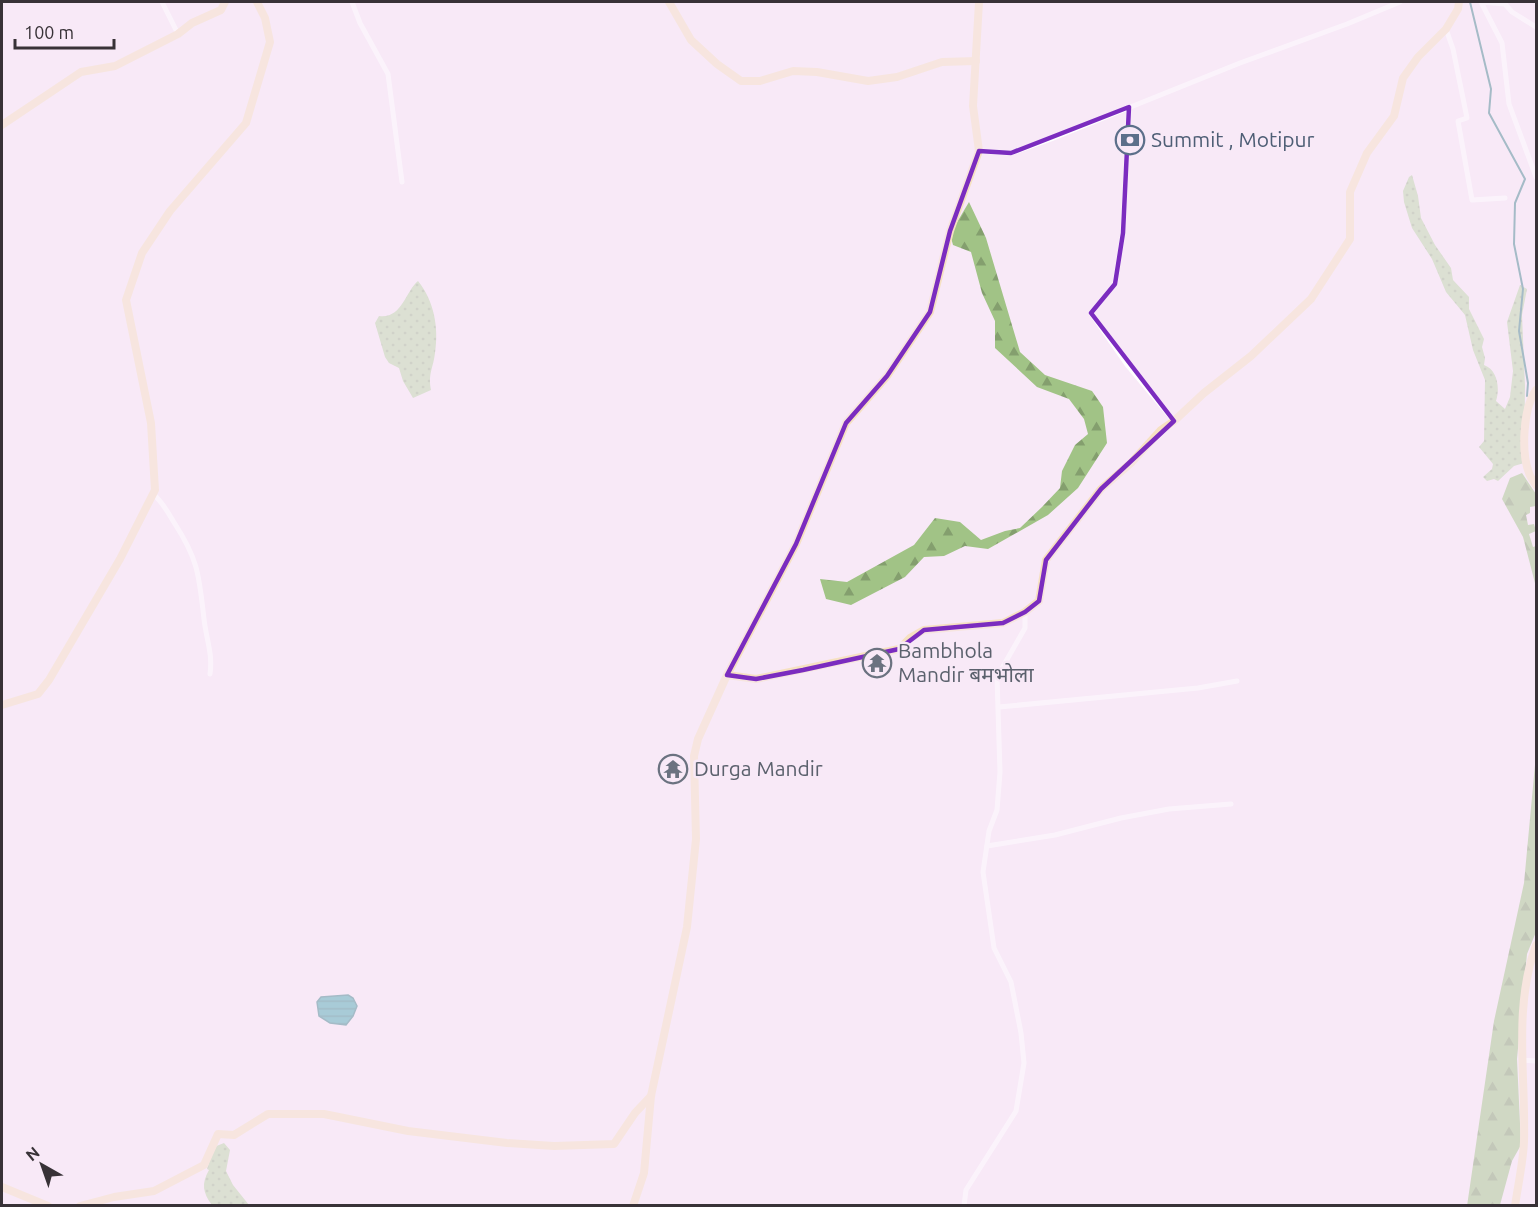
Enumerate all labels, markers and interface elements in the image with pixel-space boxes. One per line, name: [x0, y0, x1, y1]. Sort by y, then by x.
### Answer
scale bar: [15, 12, 114, 50]
text: 100 m: [24, 22, 74, 42]
bank icon: Summit , Motipur: [1114, 124, 1146, 156]
place label: Summit , Motipur: [1151, 127, 1315, 151]
place label: Bambhola Mandir बमभोला: [898, 638, 1034, 686]
temple icon: Bambhola Mandir बमभोला: [861, 647, 893, 679]
temple icon: Durga Mandir: [657, 753, 689, 785]
place label: Durga Mandir: [694, 756, 823, 780]
north arrow: [12, 1135, 72, 1195]
text: N: [22, 1143, 43, 1164]

